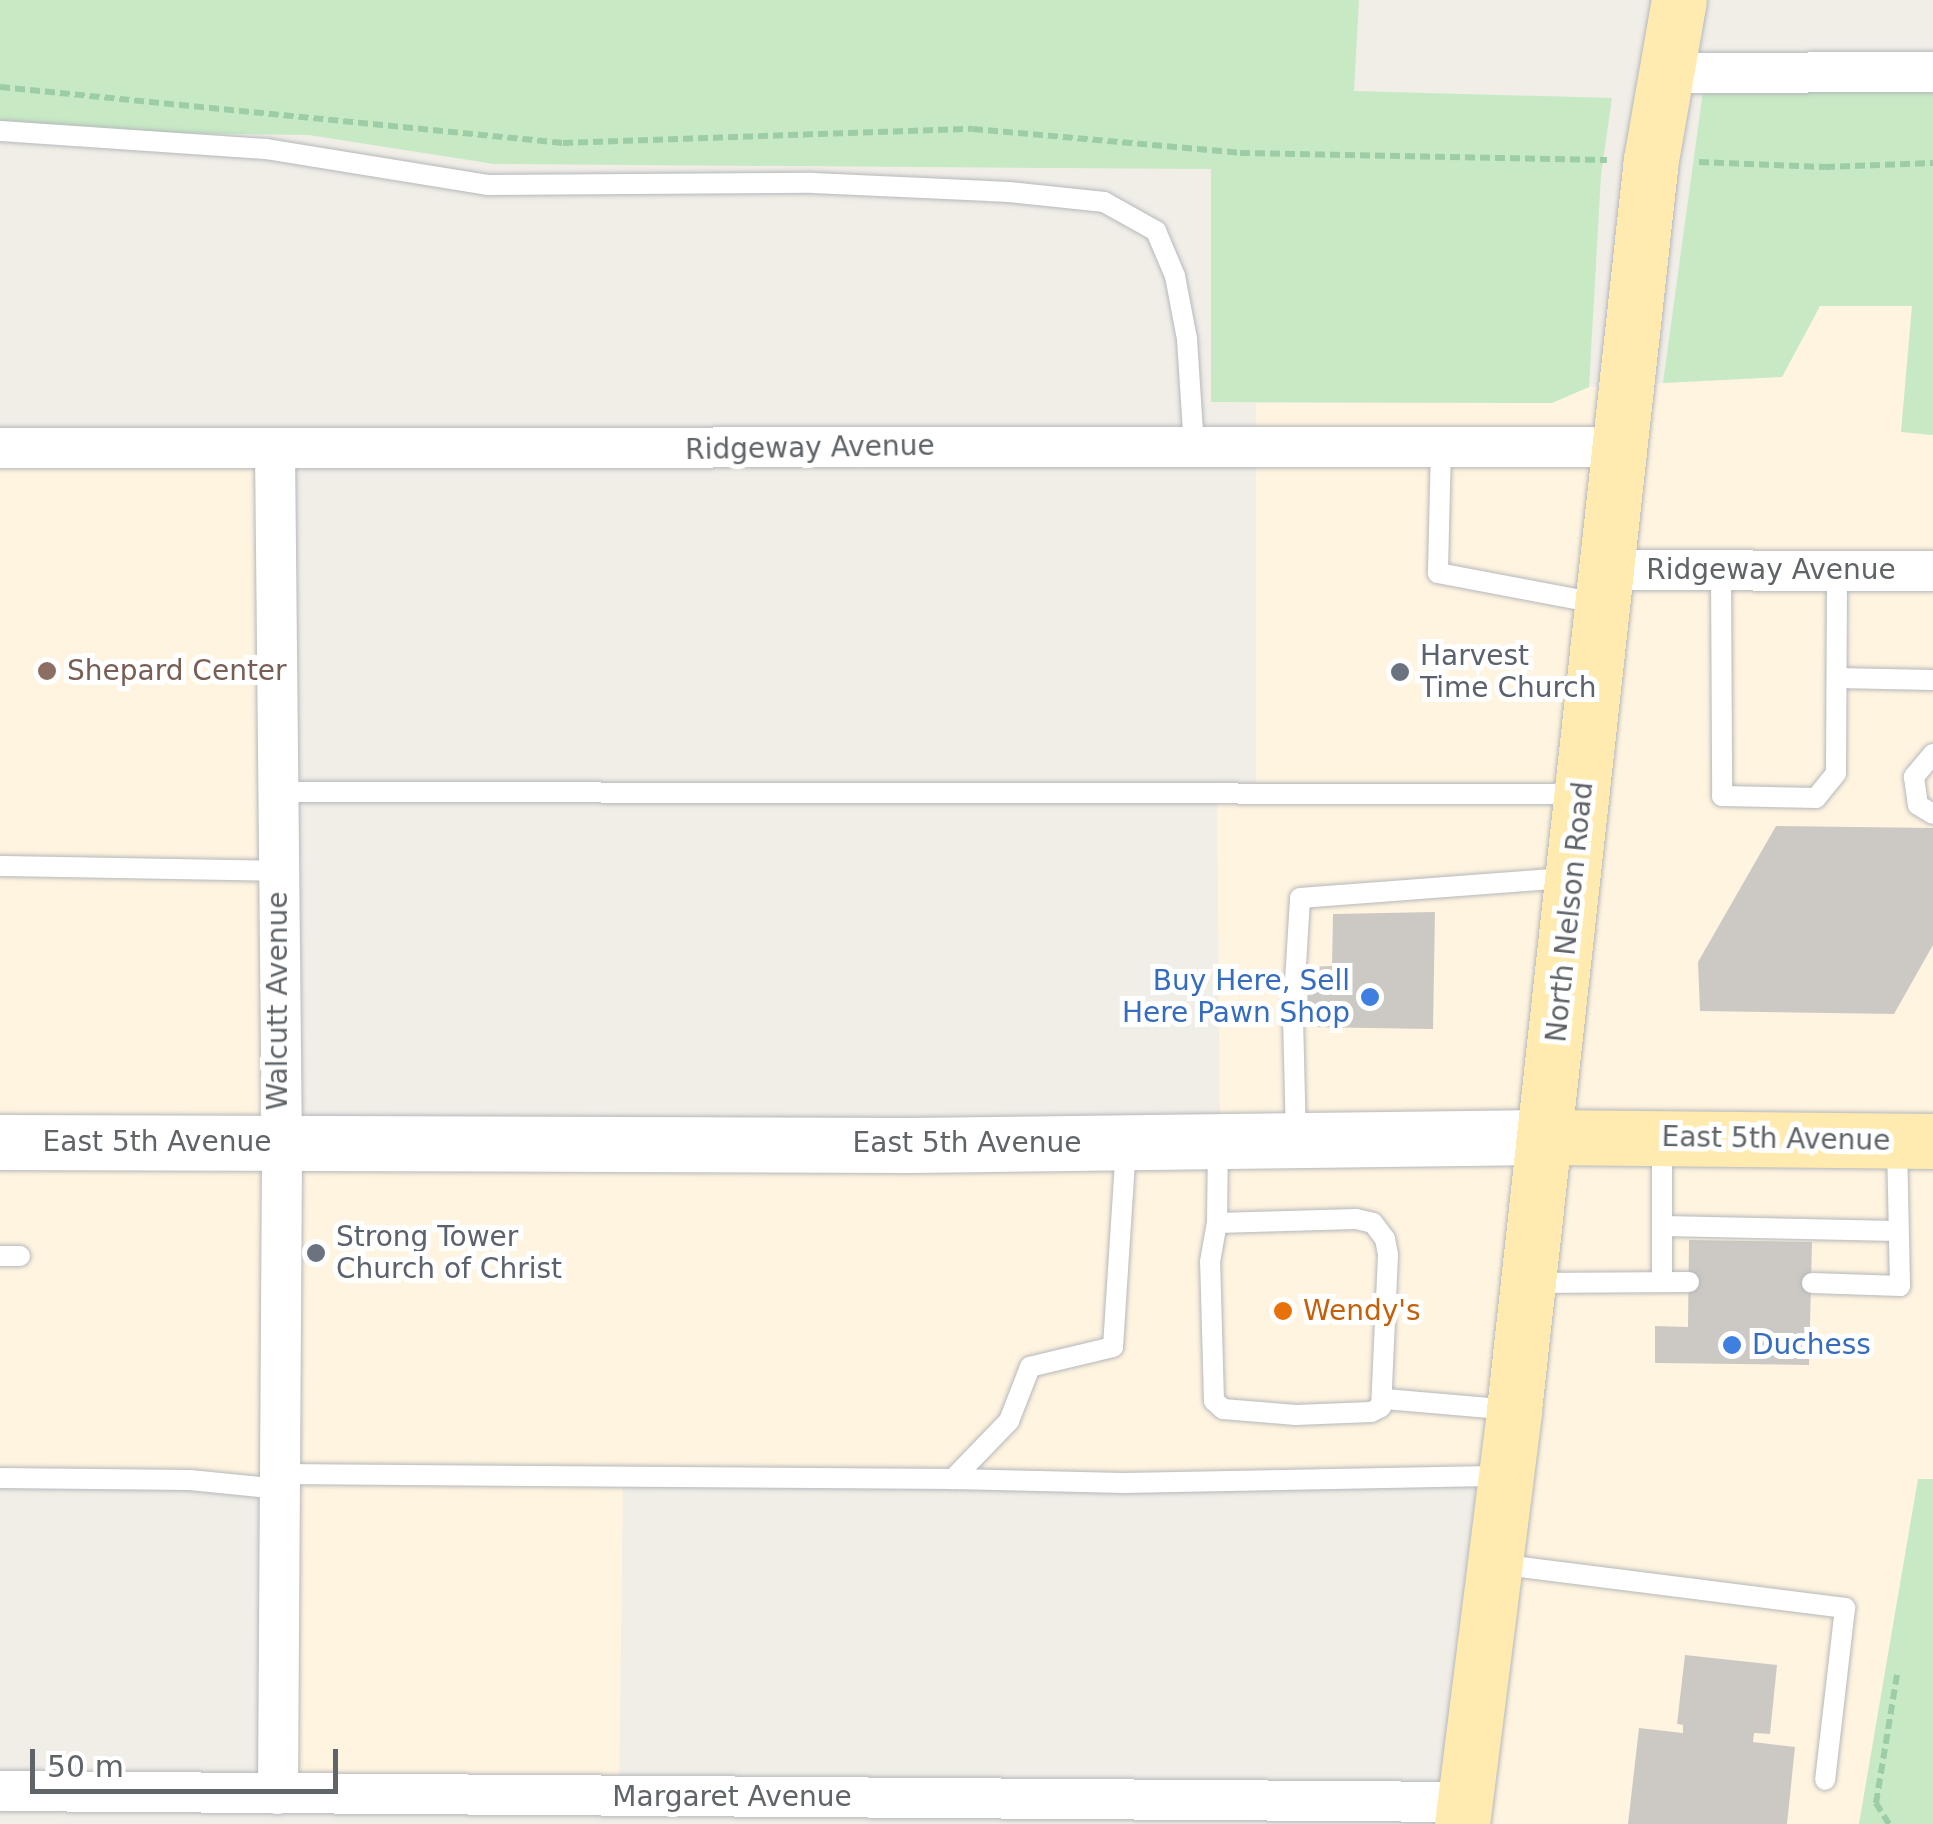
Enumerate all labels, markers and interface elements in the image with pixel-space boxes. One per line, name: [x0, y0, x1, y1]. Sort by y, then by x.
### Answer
street label: Ridgeway Avenue: [685, 429, 935, 467]
street label: Ridgeway Avenue: [1646, 553, 1896, 587]
place label: Harvest Time Church: [1420, 639, 1597, 705]
place label: Shepard Center: [67, 654, 287, 688]
marker: Shepard Center: [36, 660, 58, 682]
marker: Harvest Time Church: [1389, 661, 1411, 683]
street label: North Nelson Road: [1540, 780, 1600, 1044]
street label: Walcutt Avenue: [261, 892, 295, 1110]
place label: Buy Here, Sell Here Pawn Shop: [1122, 964, 1350, 1030]
marker: Buy Here, Sell Here Pawn Shop: [1359, 986, 1381, 1008]
street label: East 5th Avenue: [1661, 1120, 1891, 1158]
street label: East 5th Avenue: [43, 1125, 271, 1159]
street label: East 5th Avenue: [853, 1126, 1081, 1160]
place label: Strong Tower Church of Christ: [336, 1220, 562, 1286]
marker: Strong Tower Church of Christ: [305, 1242, 327, 1264]
place label: Wendy's: [1303, 1294, 1421, 1328]
marker: Wendy's: [1272, 1300, 1294, 1322]
place label: Duchess: [1752, 1328, 1871, 1362]
marker: Duchess: [1721, 1334, 1743, 1356]
scale bar: [35, 1729, 342, 1791]
text: 50 m: [47, 1749, 124, 1784]
street label: Margaret Avenue: [612, 1780, 852, 1814]

